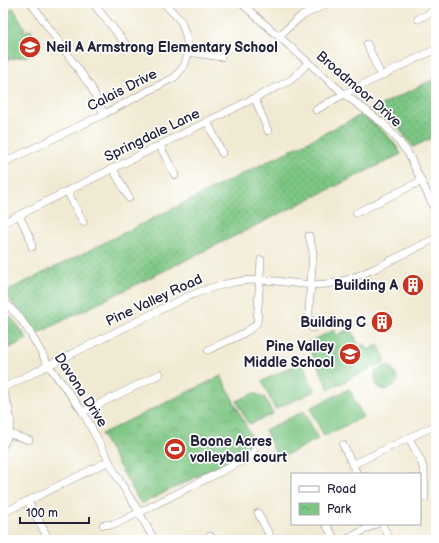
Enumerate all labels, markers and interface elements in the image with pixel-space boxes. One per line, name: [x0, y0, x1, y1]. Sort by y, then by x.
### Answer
school or university icon: Neil A Armstrong Elementary School: [17, 34, 43, 60]
place label: Neil A Armstrong Elementary School: [46, 39, 278, 56]
street label: Broadmoor Drive: [313, 47, 405, 131]
street label: Calais Drive: [84, 65, 160, 115]
street label: Springdale Lane: [102, 105, 202, 165]
street label: Pine Valley Road: [103, 270, 205, 330]
building icon: Building A: [400, 272, 426, 298]
place label: Building A: [334, 277, 398, 294]
building icon: Building C: [369, 309, 395, 335]
place label: Building C: [300, 314, 366, 331]
place label: Pine Valley Middle School: [244, 338, 335, 371]
school or university icon: Pine Valley Middle School: [337, 341, 363, 367]
street label: Davona Drive: [51, 350, 111, 430]
place label: Boone Acres volleyball court: [189, 433, 287, 466]
sports icon: Boone Acres volleyball court: [162, 436, 188, 462]
legend: [291, 473, 421, 525]
text: Road: [327, 482, 356, 497]
scale bar: [20, 499, 89, 525]
text: Park: [327, 502, 351, 517]
text: 100 m: [26, 506, 58, 521]

